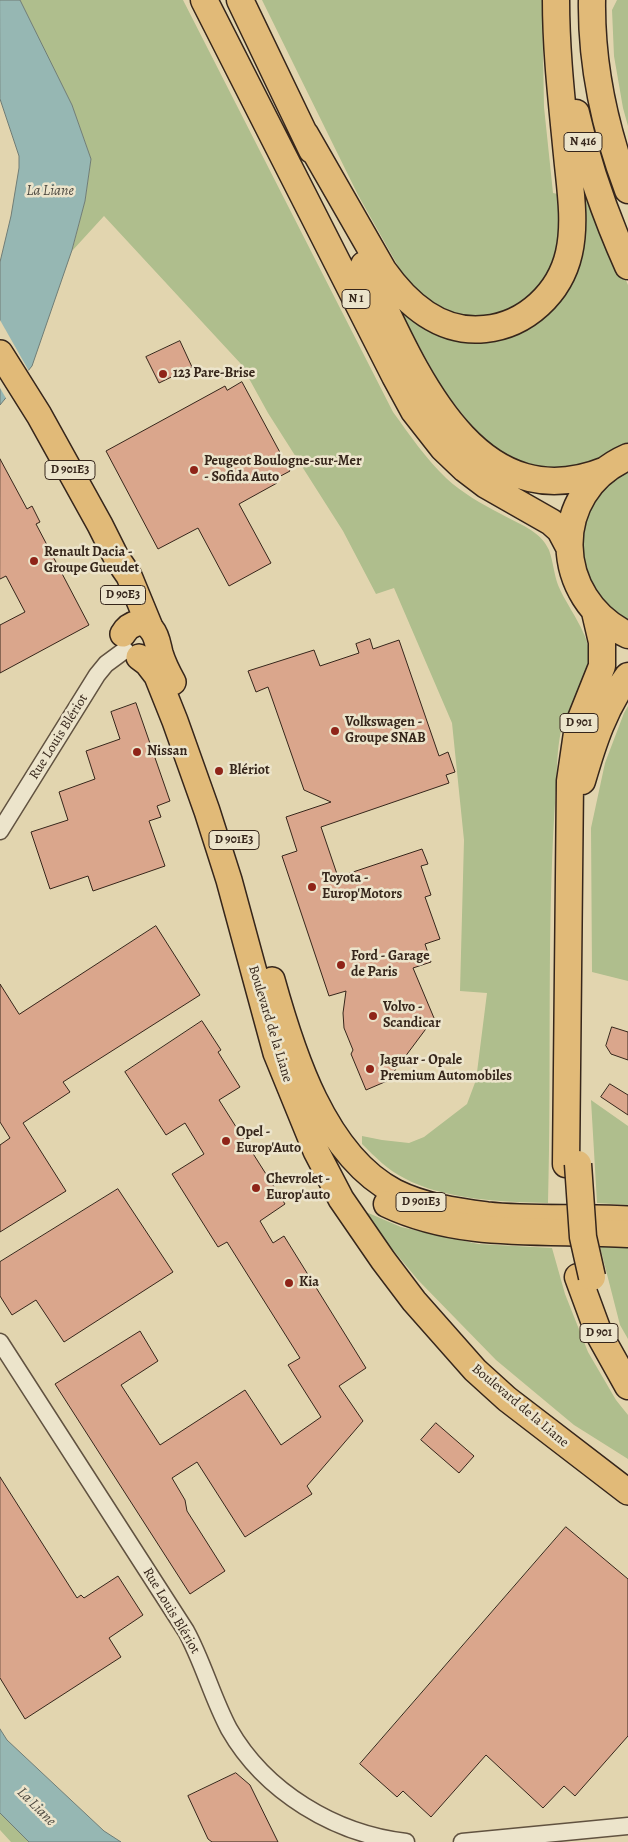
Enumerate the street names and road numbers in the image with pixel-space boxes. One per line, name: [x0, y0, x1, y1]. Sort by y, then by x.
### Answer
road number: N 416: [564, 132, 602, 152]
road number: N 1: [342, 290, 370, 308]
road number: D 901E3: [45, 460, 95, 480]
road number: D 90E3: [100, 586, 146, 604]
street label: Rue Louis Blériot: [26, 691, 92, 783]
road number: D 901: [560, 714, 598, 732]
road number: D 901E3: [209, 830, 259, 850]
street label: Boulevard de la Liane: [244, 964, 296, 1084]
road number: D 901E3: [396, 1192, 446, 1212]
road number: D 901: [580, 1324, 618, 1342]
street label: Boulevard de la Liane: [468, 1361, 572, 1451]
street label: Rue Louis Blériot: [139, 1565, 203, 1657]

